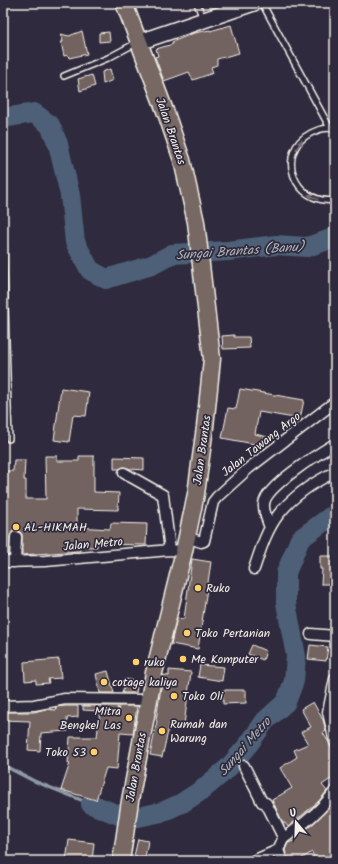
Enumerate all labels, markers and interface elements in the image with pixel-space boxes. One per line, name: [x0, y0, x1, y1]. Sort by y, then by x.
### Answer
street label: Jalan Brantas: [150, 95, 191, 167]
one-way arrow: [295, 140, 303, 150]
one-way arrow: [307, 194, 319, 200]
water label: Sungai Brantas (Banu): [175, 236, 306, 266]
street label: Jalan Tawang Argo: [218, 407, 305, 481]
street label: Jalan Brantas: [188, 414, 217, 486]
place label: AL-HIKMAH: [24, 518, 87, 537]
marker: AL-HIKMAH: [11, 522, 21, 532]
street label: Jalan Metro: [62, 532, 124, 557]
place label: Ruko: [206, 579, 230, 598]
marker: Ruko: [193, 583, 203, 593]
place label: Toko Pertanian: [195, 624, 270, 643]
marker: Toko Pertanian: [182, 628, 192, 638]
place label: Me Komputer: [191, 650, 259, 669]
place label: ruko: [144, 653, 165, 672]
marker: Me Komputer: [178, 654, 188, 664]
marker: ruko: [131, 657, 141, 667]
place label: cotage kaliya: [112, 673, 178, 692]
marker: cotage kaliya: [99, 677, 109, 687]
place label: Toko Oli: [182, 687, 224, 706]
marker: Toko Oli: [169, 691, 179, 701]
place label: Mitra Bengkel Las: [60, 702, 121, 735]
water label: Sungai Metro: [214, 712, 277, 781]
marker: Mitra Bengkel Las: [124, 713, 134, 723]
place label: Rumah dan Warung: [170, 715, 227, 748]
marker: Rumah dan Warung: [157, 726, 167, 736]
street label: Jalan Brantas: [121, 731, 152, 803]
place label: Toko 53: [45, 743, 86, 762]
marker: Toko 53: [89, 747, 99, 757]
north arrow: [276, 802, 316, 842]
text: U: [287, 804, 300, 823]

